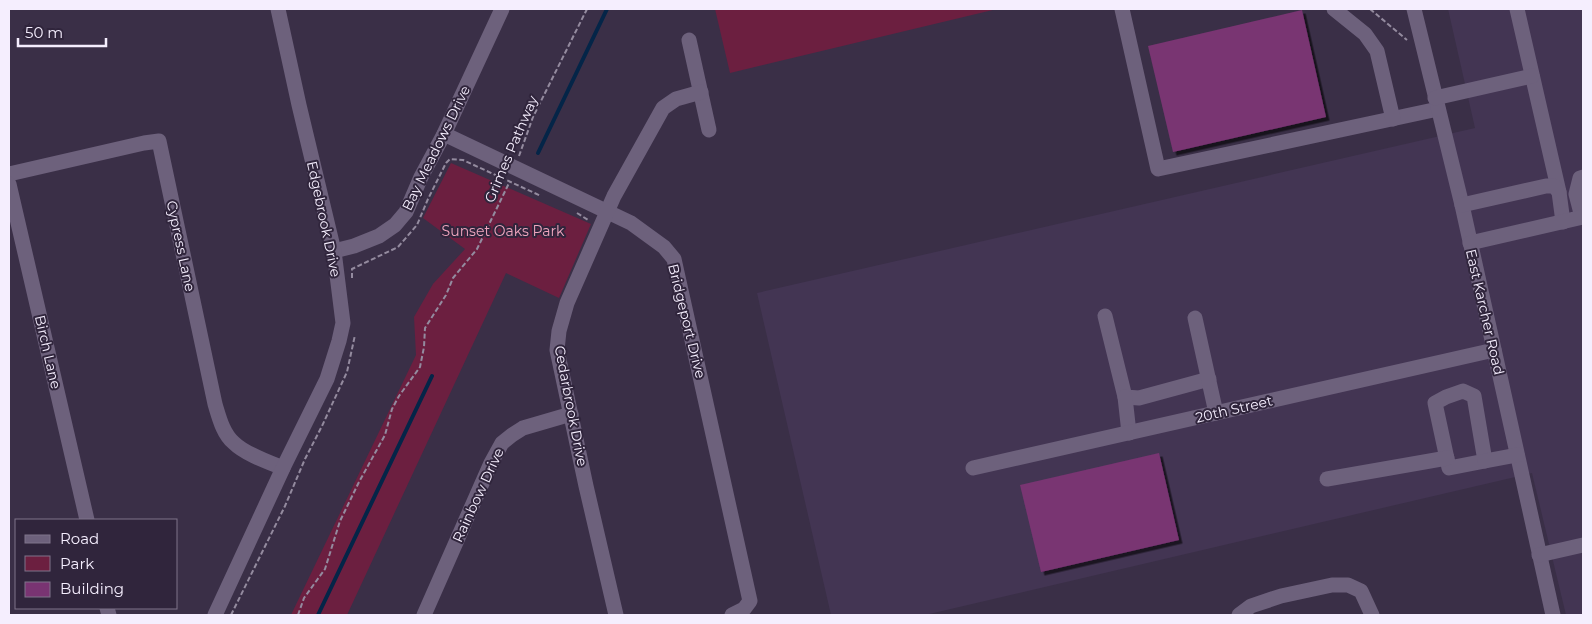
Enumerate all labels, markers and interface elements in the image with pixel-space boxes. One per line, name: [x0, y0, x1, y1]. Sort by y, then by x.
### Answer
scale bar: [18, 15, 105, 47]
text: 50 m: [25, 23, 63, 42]
street label: Bay Meadows Drive: [398, 82, 474, 214]
street label: Grimes Pathway: [480, 92, 542, 205]
street label: Edgebrook Drive: [303, 159, 345, 279]
street label: Cypress Lane: [163, 199, 199, 293]
park label: Sunset Oaks Park: [442, 222, 565, 240]
street label: East Karcher Road: [1462, 247, 1508, 377]
street label: Bridgeport Drive: [664, 262, 710, 380]
street label: Birch Lane: [31, 313, 65, 391]
street label: Cedarbrook Drive: [550, 344, 592, 468]
street label: 20th Street: [1194, 391, 1275, 427]
street label: Rainbow Drive: [448, 445, 508, 545]
legend: [15, 519, 178, 609]
text: Road: [60, 529, 99, 548]
text: Park: [60, 554, 94, 573]
text: Building: [60, 579, 124, 598]

